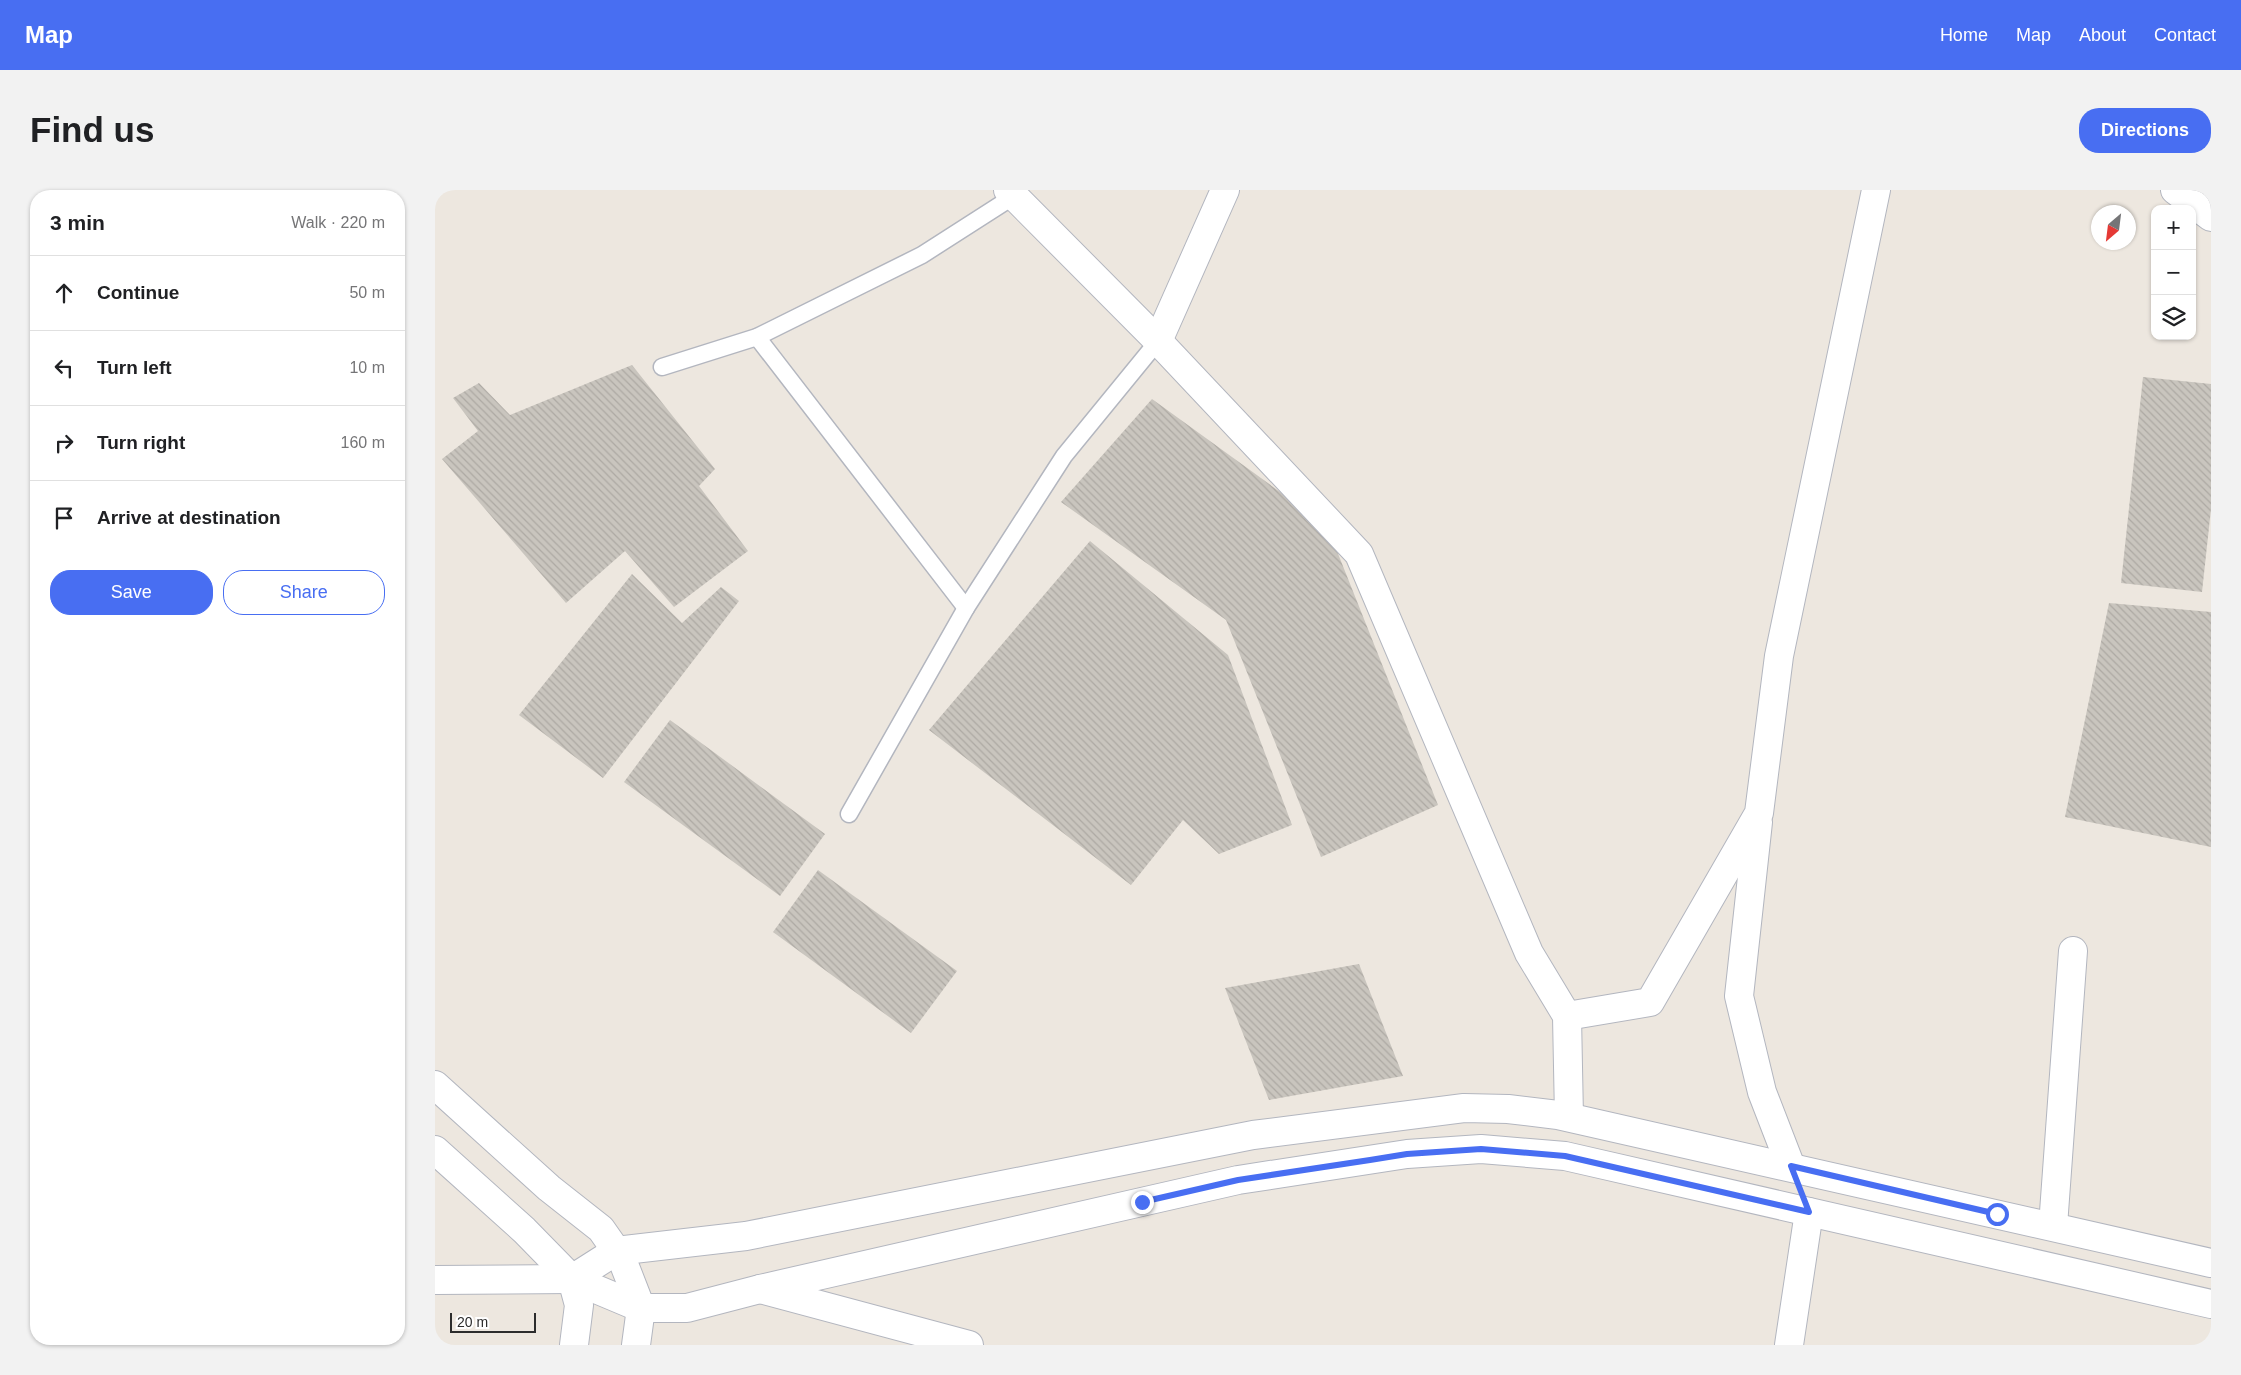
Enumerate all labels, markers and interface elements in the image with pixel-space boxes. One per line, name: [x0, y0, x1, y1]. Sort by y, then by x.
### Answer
text: Map: [25, 21, 73, 48]
text: Home: [1940, 25, 1988, 45]
text: Map: [2016, 25, 2051, 45]
text: About: [2079, 25, 2126, 45]
text: Contact: [2154, 25, 2216, 45]
button: Directions: [2079, 108, 2211, 153]
text: Find us: [30, 110, 154, 149]
north arrow: [2091, 205, 2136, 250]
map controls: [2151, 205, 2196, 340]
button: +: [2151, 205, 2196, 250]
text: 3 min: [50, 211, 105, 234]
text: Walk · 220 m: [291, 214, 385, 231]
button: −: [2151, 250, 2196, 295]
icon: ahead: [50, 279, 78, 307]
text: Continue: [97, 282, 179, 303]
text: 50 m: [349, 284, 385, 301]
button: layers: [2151, 295, 2196, 340]
icon: left: [50, 354, 78, 382]
text: Turn left: [97, 357, 172, 378]
text: 10 m: [349, 359, 385, 376]
icon: right: [50, 429, 78, 457]
text: Turn right: [97, 432, 185, 453]
text: 160 m: [341, 434, 385, 451]
icon: arrive: [50, 504, 78, 532]
text: Arrive at destination: [97, 507, 281, 528]
button: Save: [50, 570, 213, 615]
button: Share: [223, 570, 385, 615]
route end: [1131, 1191, 1154, 1214]
route start: [1986, 1203, 2009, 1226]
scale bar: [450, 1310, 536, 1333]
text: 20 m: [457, 1314, 488, 1330]

